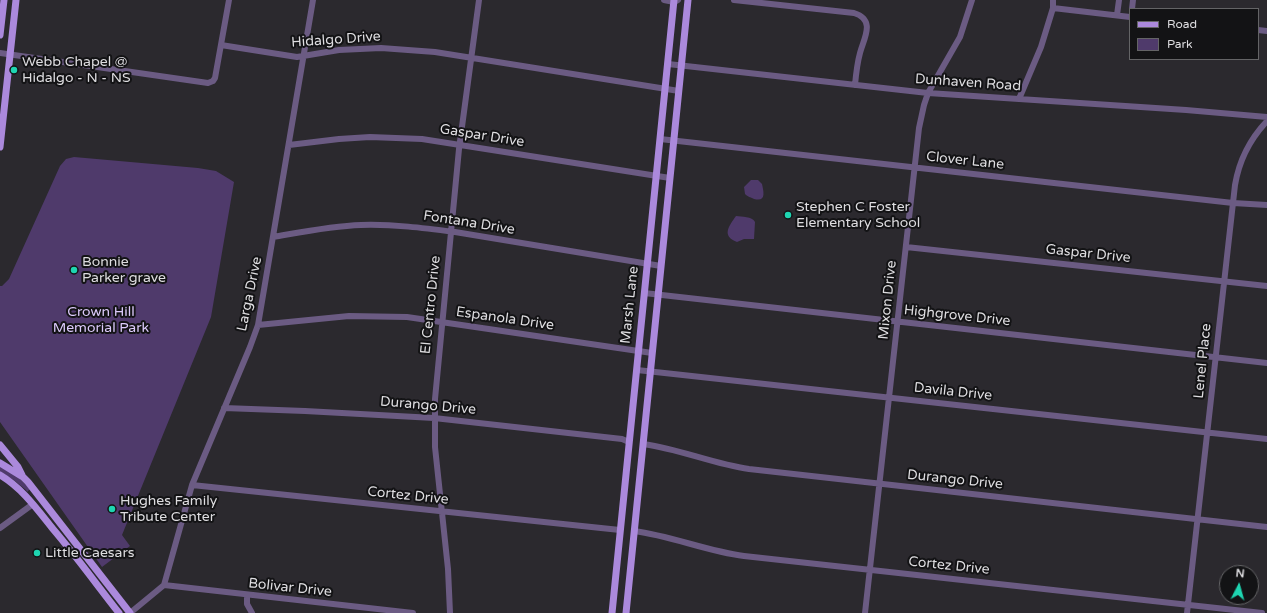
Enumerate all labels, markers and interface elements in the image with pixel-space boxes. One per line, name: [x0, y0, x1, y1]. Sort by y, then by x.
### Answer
legend: [1129, 8, 1259, 60]
text: Road: [1167, 17, 1197, 31]
street label: Hidalgo Drive: [291, 28, 381, 52]
text: Park: [1167, 37, 1193, 51]
place label: Webb Chapel @ Hidalgo - N - NS: [22, 54, 131, 86]
marker: Webb Chapel @ Hidalgo - N - NS: [9, 65, 19, 75]
street label: Dunhaven Road: [914, 71, 1022, 95]
street label: Gaspar Drive: [439, 121, 525, 151]
street label: Clover Lane: [925, 149, 1005, 173]
place label: Stephen C Foster Elementary School: [796, 199, 920, 232]
street label: Fontana Drive: [422, 207, 516, 239]
marker: Stephen C Foster Elementary School: [783, 210, 793, 220]
street label: Gaspar Drive: [1045, 241, 1131, 267]
place label: Bonnie Parker grave: [82, 254, 166, 286]
street label: Larga Drive: [234, 255, 266, 333]
street label: El Centro Drive: [417, 255, 445, 355]
street label: Mixon Drive: [875, 260, 901, 340]
marker: Bonnie Parker grave: [69, 265, 79, 275]
street label: Marsh Lane: [618, 265, 642, 345]
street label: Highgrove Drive: [903, 302, 1011, 330]
park label: Crown Hill Memorial Park: [53, 304, 149, 336]
street label: Espanola Drive: [455, 304, 555, 334]
street label: Lenel Place: [1191, 323, 1215, 399]
street label: Davila Drive: [913, 380, 993, 404]
street label: Durango Drive: [379, 393, 477, 419]
street label: Durango Drive: [906, 467, 1004, 493]
street label: Cortez Drive: [367, 483, 449, 509]
place label: Hughes Family Tribute Center: [120, 493, 217, 526]
marker: Hughes Family Tribute Center: [107, 504, 117, 514]
place label: Little Caesars: [45, 545, 134, 561]
marker: Little Caesars: [32, 548, 42, 558]
street label: Cortez Drive: [908, 553, 990, 579]
north arrow: [1219, 565, 1259, 605]
text: N: [1235, 567, 1245, 580]
street label: Bolivar Drive: [247, 575, 333, 601]

